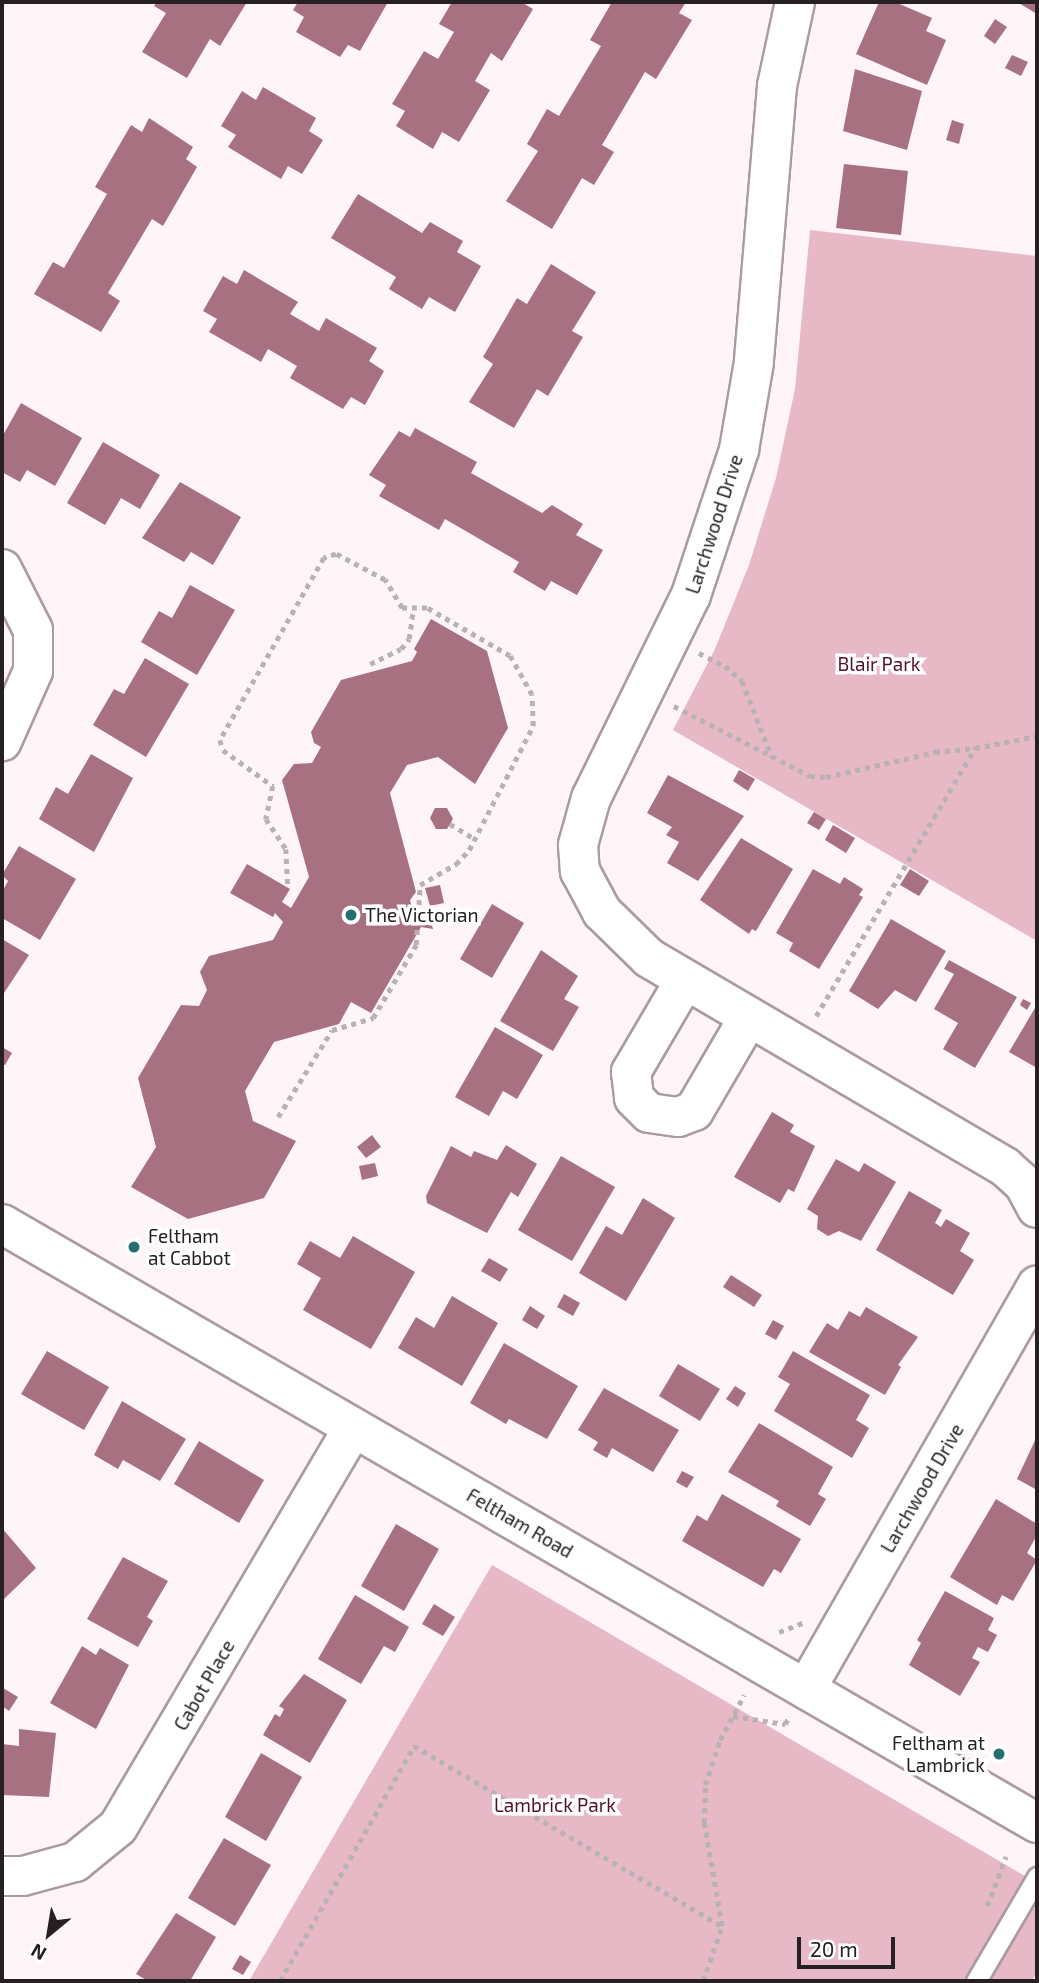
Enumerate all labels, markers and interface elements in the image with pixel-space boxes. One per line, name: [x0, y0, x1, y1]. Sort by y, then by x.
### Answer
street label: Larchwood Drive: [681, 451, 747, 597]
park label: Blair Park: [837, 653, 921, 675]
place label: The Victorian: [365, 904, 479, 926]
marker: The Victorian: [343, 907, 359, 923]
place label: Feltham at Cabbot: [148, 1225, 231, 1269]
marker: Feltham at Cabbot: [126, 1239, 142, 1255]
street label: Larchwood Drive: [876, 1419, 968, 1557]
street label: Feltham Road: [463, 1483, 577, 1563]
street label: Cabot Place: [169, 1636, 239, 1734]
place label: Feltham at Lambrick: [892, 1732, 985, 1776]
marker: Feltham at Lambrick: [991, 1746, 1007, 1762]
park label: Lambrick Park: [494, 1794, 616, 1816]
north arrow: [14, 1899, 84, 1969]
scale bar: [801, 1924, 899, 1968]
text: 20 m: [810, 1936, 858, 1961]
text: N: [27, 1939, 50, 1966]

